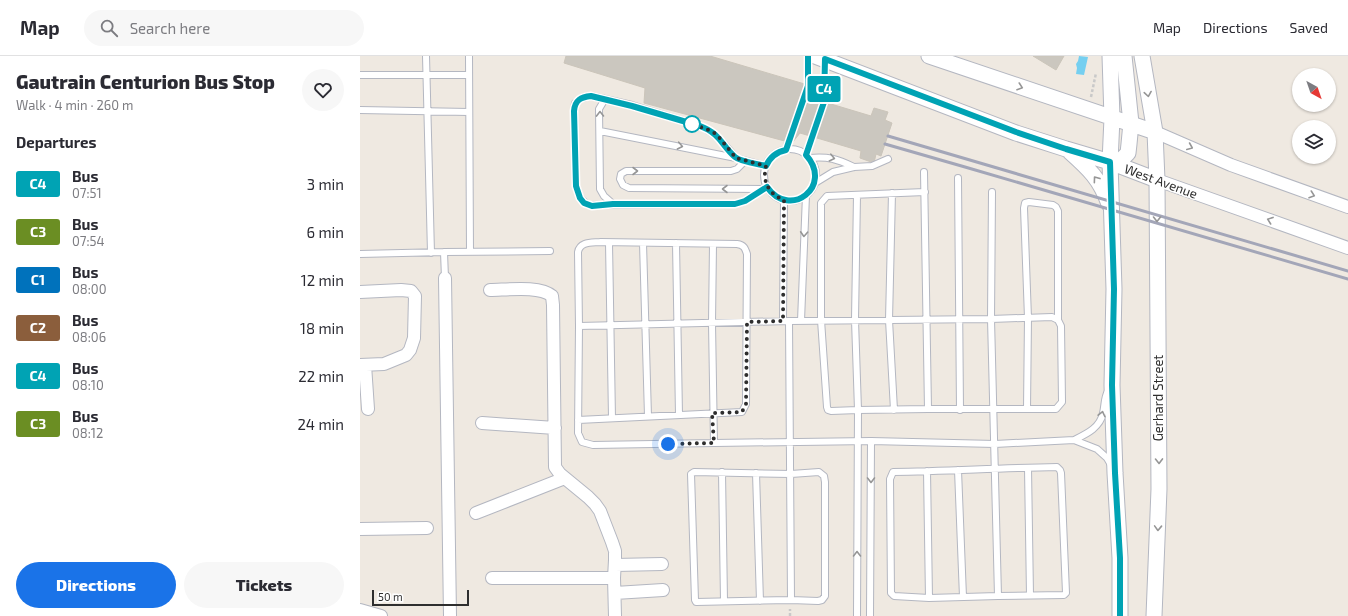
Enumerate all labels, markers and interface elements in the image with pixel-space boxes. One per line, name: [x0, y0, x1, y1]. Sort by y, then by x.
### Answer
search box: [84, 10, 364, 46]
text: Map: [20, 16, 60, 39]
icon: search: [98, 17, 120, 39]
text: Search here: [130, 19, 210, 37]
text: Map: [1153, 19, 1181, 36]
text: Directions: [1203, 19, 1268, 36]
text: Saved: [1290, 19, 1328, 36]
north arrow: [1292, 68, 1336, 112]
map controls: [1292, 68, 1336, 164]
button: heart: [302, 69, 344, 111]
text: Gautrain Centurion Bus Stop: [16, 70, 275, 93]
line badge: C4: [806, 76, 842, 102]
text: C4: [815, 80, 833, 97]
one-way arrow: [1016, 82, 1023, 90]
one-way arrow: [1143, 91, 1152, 97]
text: Walk · 4 min · 260 m: [16, 97, 133, 113]
one-way arrow: [596, 111, 604, 117]
unlabelled marker: [683, 115, 701, 133]
button: layers: [1292, 120, 1336, 164]
text: Departures: [16, 133, 96, 151]
one-way arrow: [676, 142, 683, 150]
one-way arrow: [1187, 143, 1194, 151]
one-way arrow: [829, 154, 835, 162]
street label: West Avenue: [1122, 160, 1200, 202]
text: Bus: [72, 167, 98, 185]
one-way arrow: [632, 167, 638, 175]
text: C4: [29, 175, 47, 192]
text: 3 min: [307, 175, 344, 193]
one-way arrow: [1093, 176, 1101, 183]
text: 07:51: [72, 185, 102, 201]
one-way arrow: [722, 185, 728, 193]
one-way arrow: [1308, 190, 1315, 198]
text: Bus: [72, 215, 98, 233]
one-way arrow: [1153, 216, 1161, 222]
one-way arrow: [1267, 217, 1274, 225]
text: C3: [30, 223, 46, 240]
text: 6 min: [306, 223, 344, 241]
one-way arrow: [800, 231, 809, 237]
text: 07:54: [72, 233, 105, 249]
text: Bus: [72, 263, 98, 281]
text: C1: [31, 271, 45, 288]
text: 12 min: [301, 271, 344, 289]
text: 08:00: [72, 281, 106, 297]
text: Bus: [72, 311, 98, 329]
text: C2: [30, 319, 46, 336]
text: 18 min: [300, 319, 344, 337]
text: 08:06: [72, 329, 106, 345]
street label: Gerhard Street: [1150, 355, 1166, 441]
text: Bus: [72, 359, 98, 377]
text: C4: [29, 367, 47, 384]
text: 22 min: [298, 367, 344, 385]
text: 08:10: [72, 377, 104, 393]
text: Bus: [72, 407, 98, 425]
one-way arrow: [1098, 411, 1106, 417]
text: C3: [30, 415, 46, 432]
text: 24 min: [297, 415, 344, 433]
text: 08:12: [72, 425, 103, 441]
your location: [658, 434, 678, 454]
one-way arrow: [1155, 458, 1163, 464]
one-way arrow: [867, 477, 875, 483]
one-way arrow: [1154, 525, 1162, 531]
one-way arrow: [853, 551, 861, 557]
button: Directions: [16, 562, 176, 608]
button: Tickets: [184, 562, 344, 608]
scale bar: [372, 588, 469, 607]
text: 50 m: [378, 590, 403, 603]

